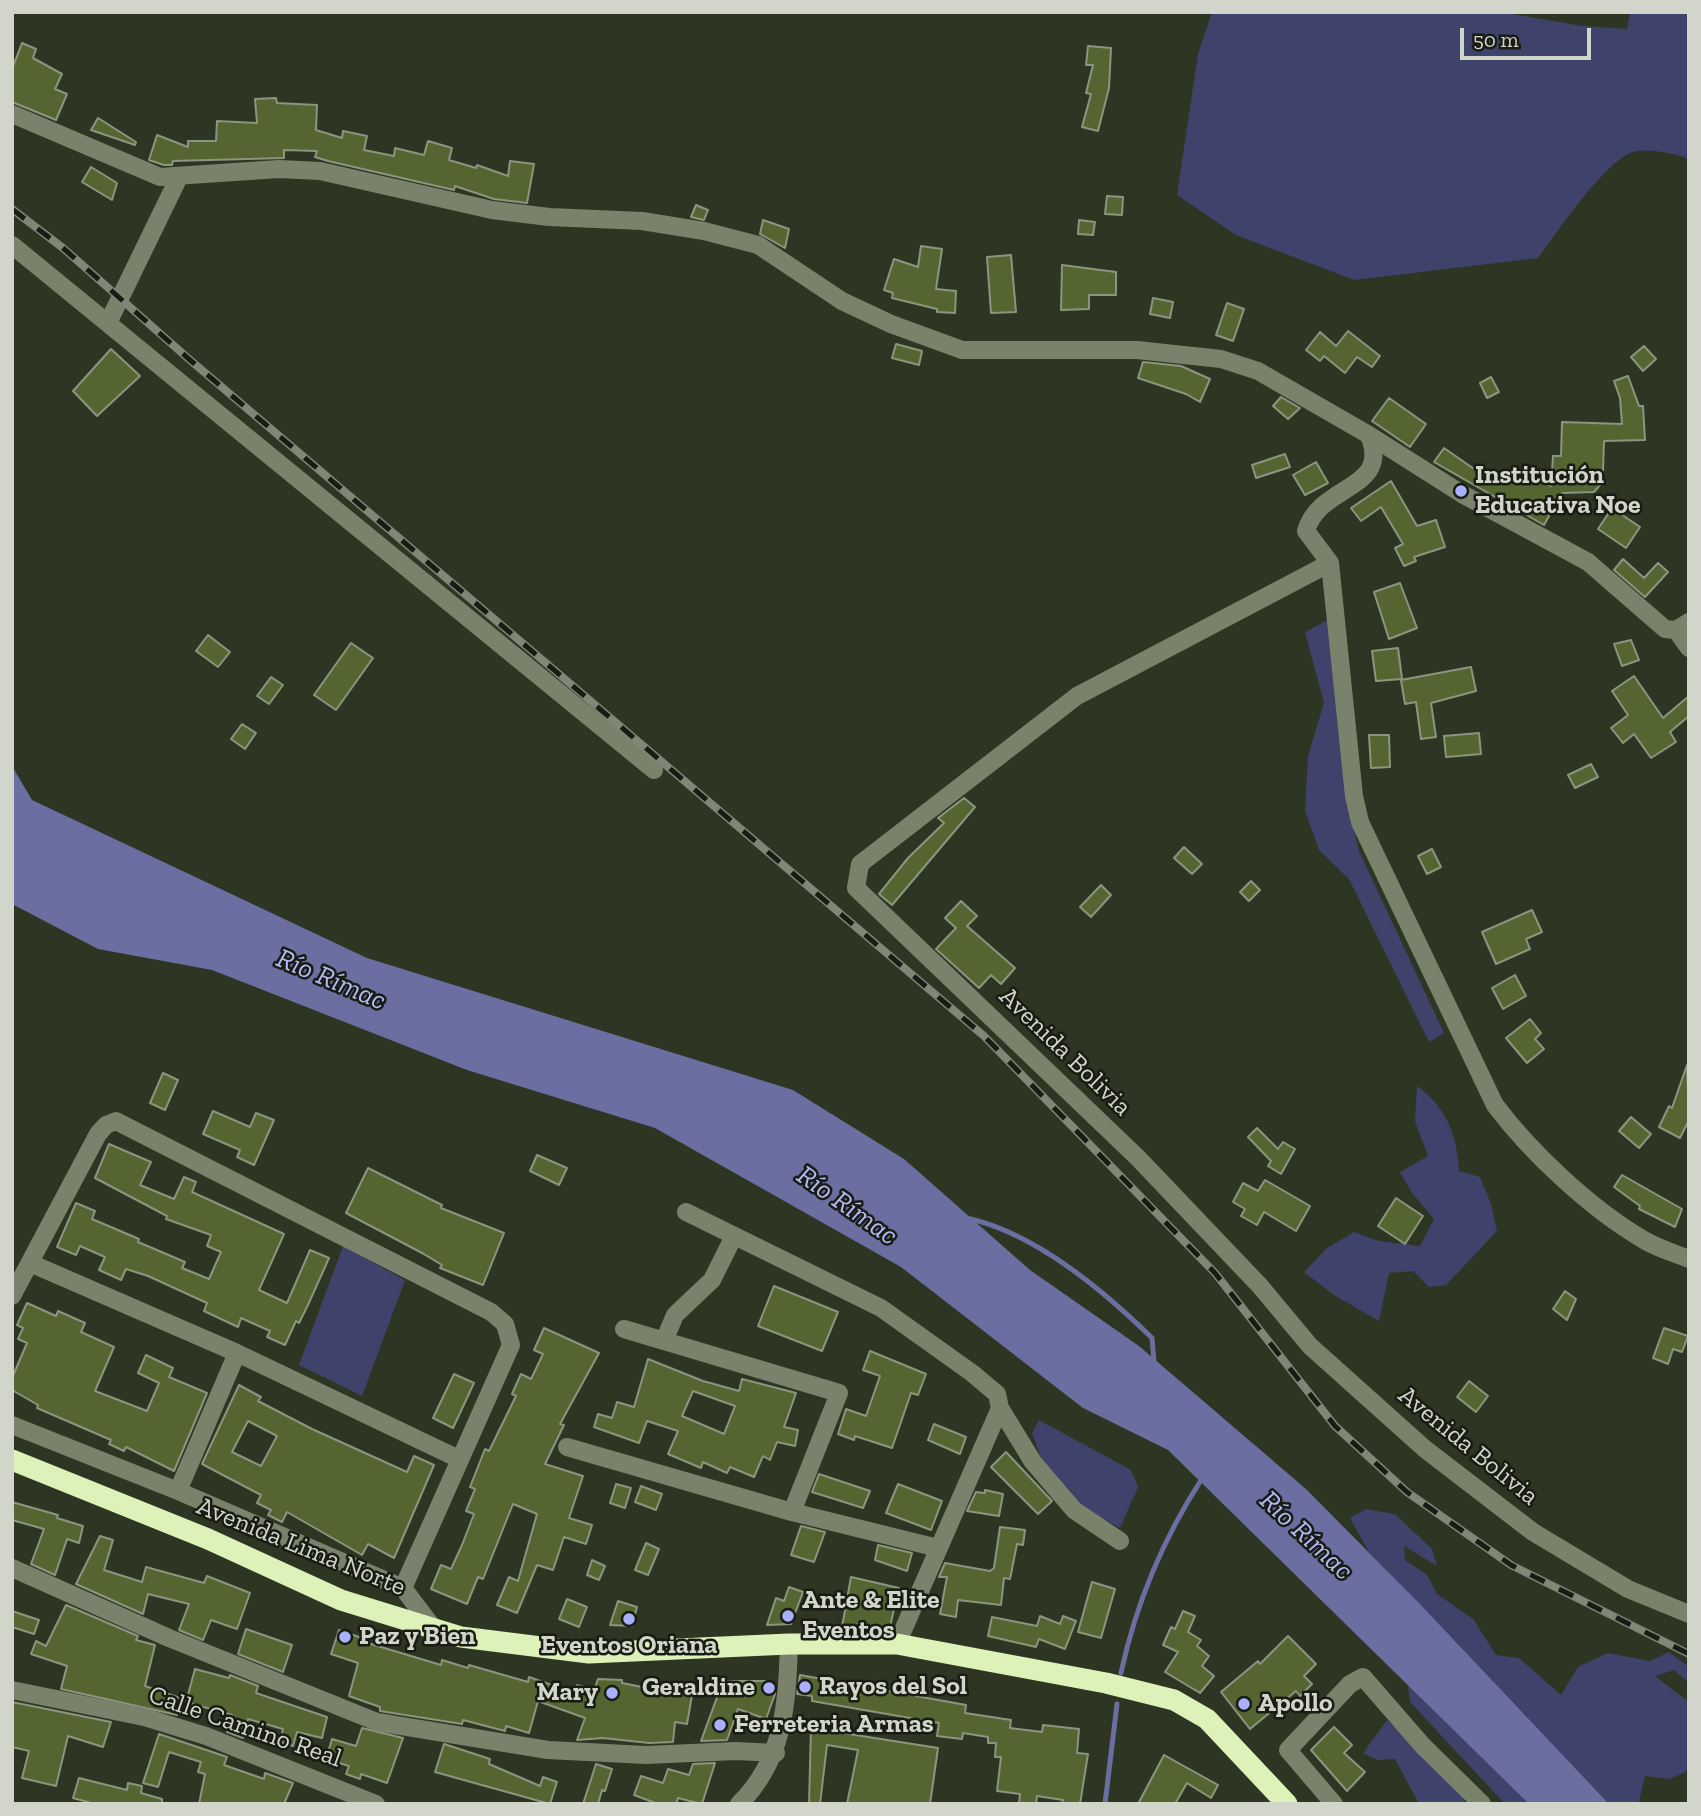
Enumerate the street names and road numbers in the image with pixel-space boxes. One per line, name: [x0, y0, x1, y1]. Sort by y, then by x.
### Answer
street label: Avenida Bolivia: [992, 981, 1138, 1123]
street label: Avenida Bolivia: [1392, 1380, 1544, 1512]
street label: Avenida Lima Norte: [192, 1491, 410, 1603]
street label: Calle Camino Real: [144, 1679, 346, 1775]

